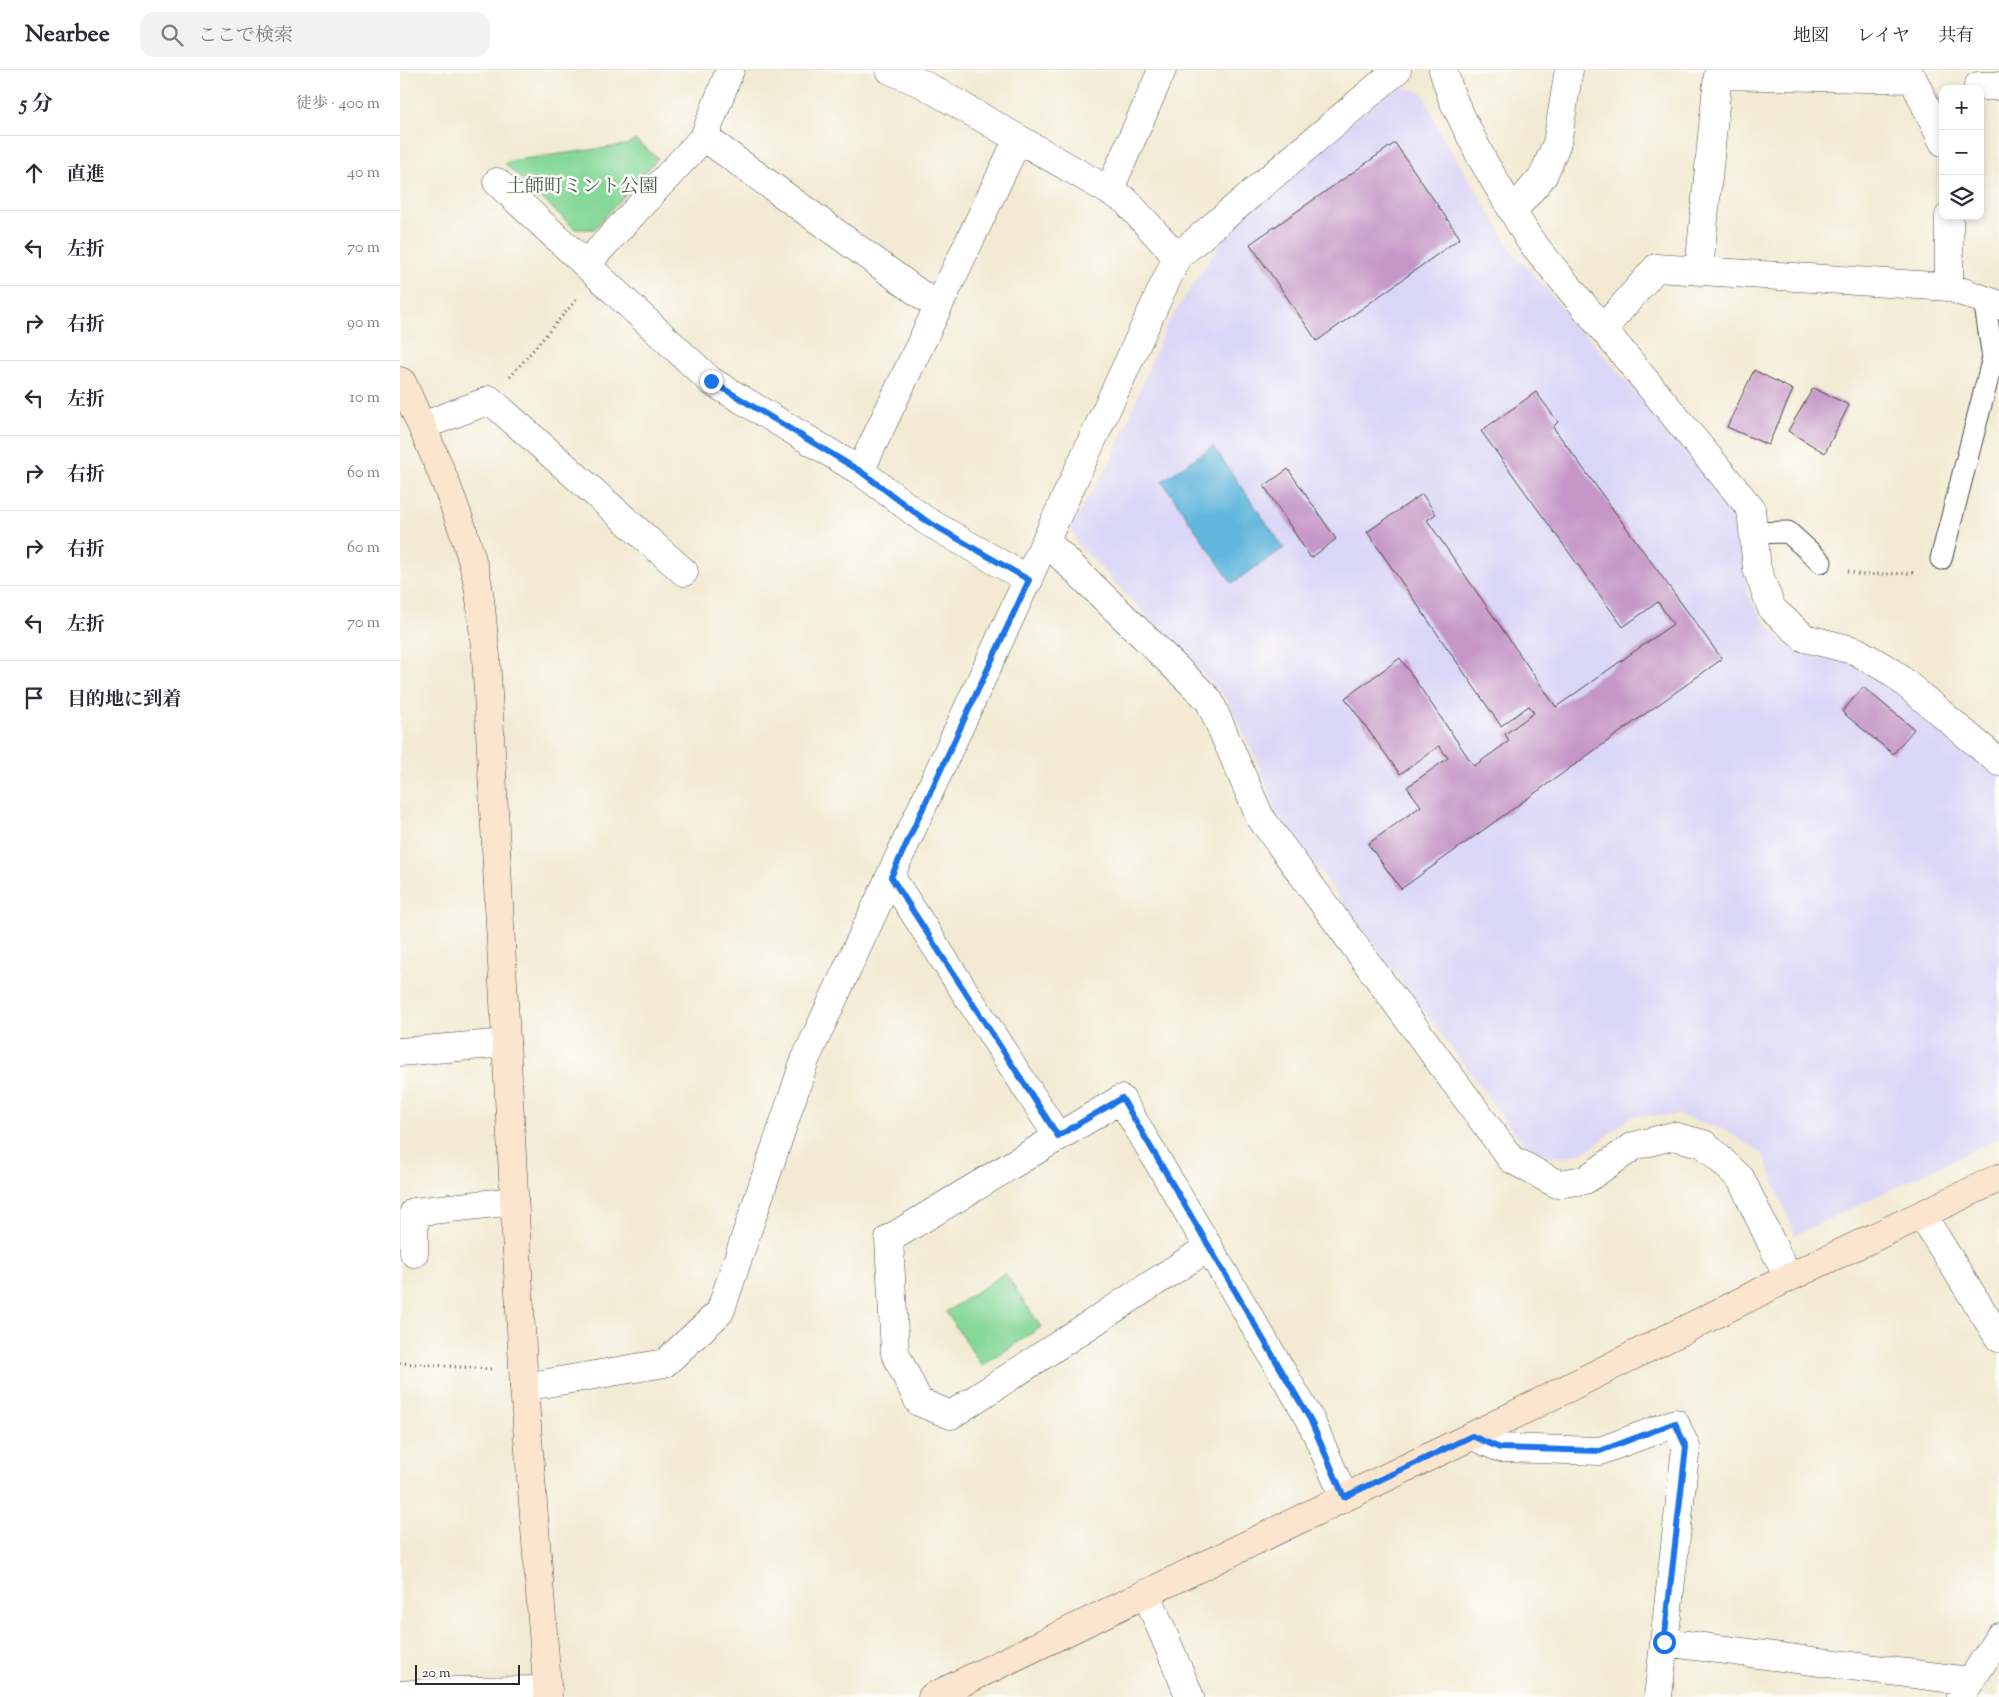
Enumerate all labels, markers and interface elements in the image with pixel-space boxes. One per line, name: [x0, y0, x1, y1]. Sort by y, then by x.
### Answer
search box: [140, 12, 490, 57]
text: Nearbee: [25, 18, 110, 52]
icon: search: [158, 21, 186, 49]
text: ここで検索: [198, 23, 293, 50]
text: 地図: [1793, 24, 1829, 50]
text: レイヤ: [1857, 24, 1910, 50]
text: 共有: [1938, 24, 1974, 50]
map controls: [1939, 85, 1984, 220]
button: +: [1939, 85, 1984, 130]
text: 5 分: [20, 90, 53, 120]
text: 徒歩 · 400 m: [296, 93, 380, 116]
button: −: [1939, 130, 1984, 175]
icon: ahead: [20, 159, 48, 187]
text: 直進: [67, 162, 105, 189]
text: 40 m: [347, 162, 380, 185]
park label: 土師町ミント公園: [506, 174, 658, 201]
button: layers: [1939, 175, 1984, 220]
icon: left: [20, 234, 48, 262]
text: 左折: [67, 237, 105, 264]
text: 70 m: [347, 237, 380, 260]
icon: right: [20, 309, 48, 337]
text: 右折: [67, 312, 105, 339]
text: 90 m: [347, 312, 380, 335]
route end: [700, 370, 723, 393]
icon: left: [20, 384, 48, 412]
text: 左折: [67, 387, 105, 414]
text: 10 m: [350, 387, 380, 410]
icon: right: [20, 459, 48, 487]
text: 右折: [67, 462, 105, 489]
text: 60 m: [347, 462, 380, 485]
icon: right: [20, 534, 48, 562]
text: 右折: [67, 537, 105, 564]
text: 60 m: [347, 537, 380, 560]
icon: left: [20, 609, 48, 637]
text: 左折: [67, 612, 105, 639]
text: 70 m: [347, 612, 380, 635]
icon: arrive: [20, 684, 48, 712]
text: 目的地に到着: [67, 687, 181, 714]
route start: [1653, 1631, 1676, 1654]
scale bar: [415, 1662, 520, 1685]
text: 20 m: [422, 1664, 451, 1684]

